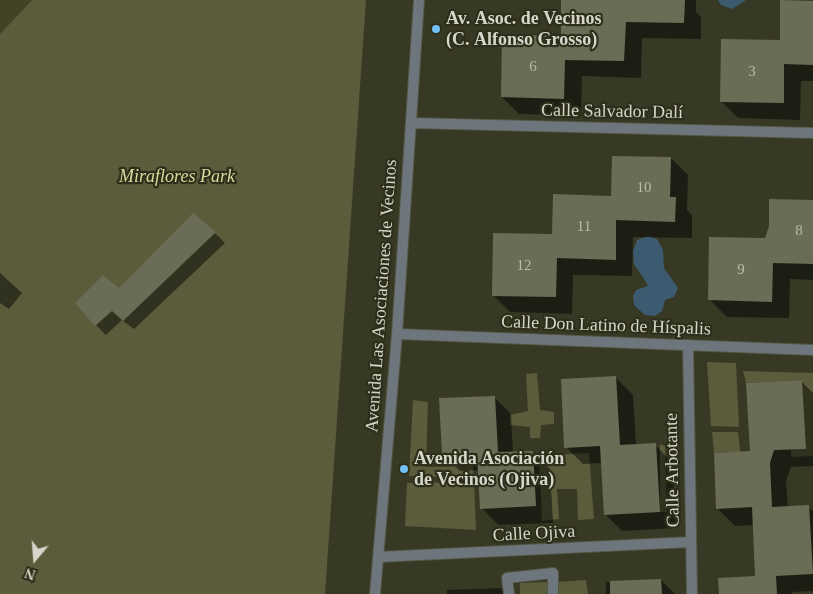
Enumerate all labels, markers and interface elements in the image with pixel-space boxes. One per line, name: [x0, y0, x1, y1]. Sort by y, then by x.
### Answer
place label: Av. Asoc. de Vecinos (C. Alfonso Grosso): [446, 8, 602, 50]
marker: Av. Asoc. de Vecinos (C. Alfonso Grosso): [430, 23, 442, 35]
house number: 6: [529, 58, 537, 76]
house number: 3: [748, 63, 756, 81]
street label: Calle Salvador Dalí: [541, 100, 683, 124]
street label: Avenida Las Asociaciones de Vecinos: [362, 159, 402, 433]
park label: Miraflores Park: [119, 166, 235, 188]
house number: 10: [636, 179, 652, 197]
house number: 11: [577, 218, 591, 236]
house number: 8: [795, 222, 803, 240]
house number: 12: [516, 257, 532, 275]
house number: 9: [737, 261, 745, 279]
street label: Calle Don Latino de Híspalis: [501, 312, 711, 340]
street label: Calle Arbotante: [661, 413, 685, 527]
place label: Avenida Asociación de Vecinos (Ojiva): [414, 448, 564, 490]
marker: Avenida Asociación de Vecinos (Ojiva): [398, 463, 410, 475]
street label: Calle Ojiva: [492, 521, 576, 547]
north arrow: [10, 534, 60, 584]
text: N: [23, 565, 37, 582]

